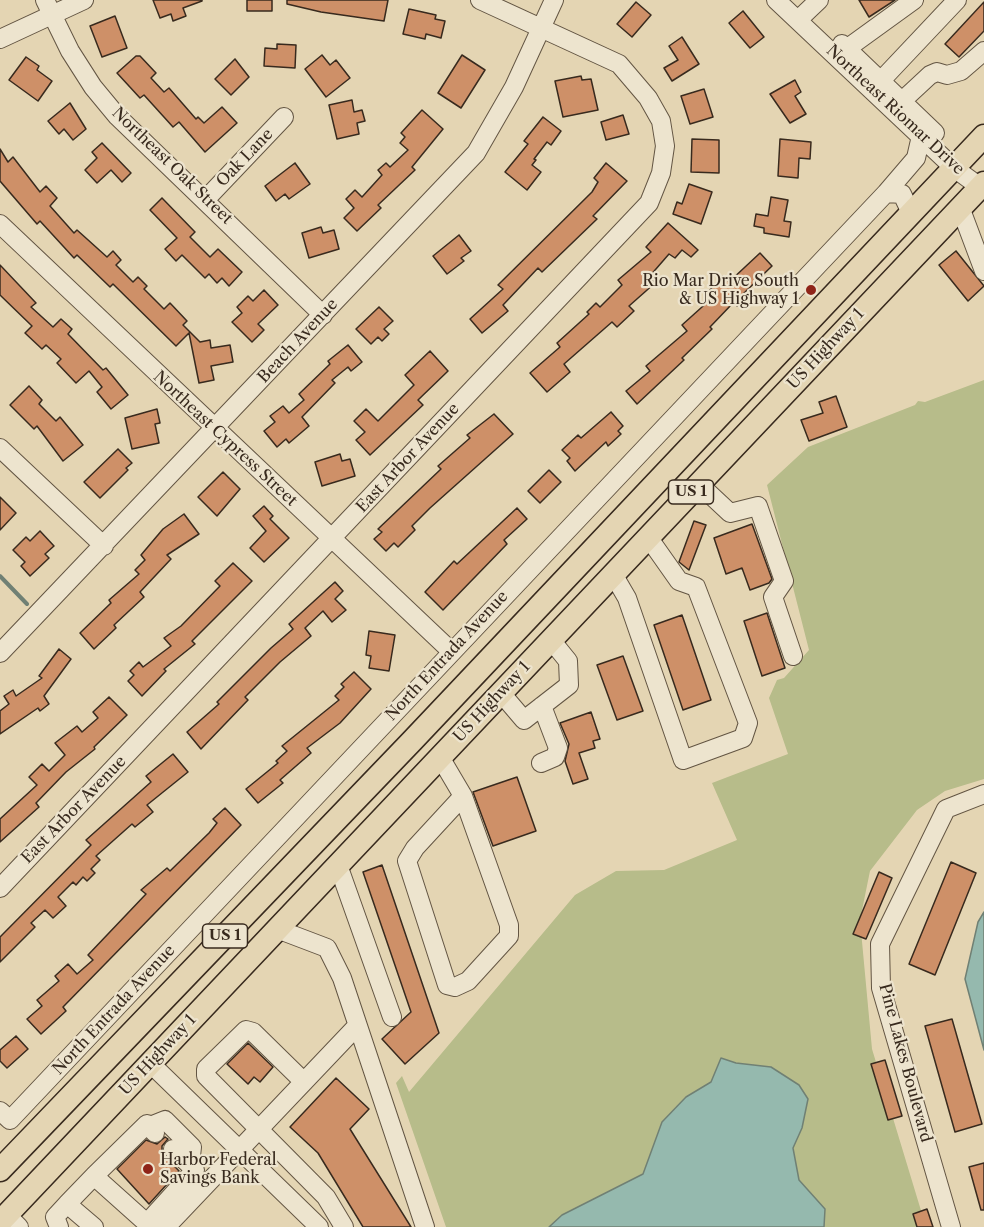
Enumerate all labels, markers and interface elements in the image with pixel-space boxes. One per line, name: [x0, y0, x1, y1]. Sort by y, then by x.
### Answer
street label: Northeast Riomar Drive: [822, 41, 968, 179]
street label: Northeast Oak Street: [108, 104, 236, 228]
street label: Oak Lane: [213, 125, 277, 191]
place label: Rio Mar Drive South & US Highway 1: [642, 271, 799, 309]
marker: Rio Mar Drive South & US Highway 1: [804, 283, 818, 297]
street label: Beach Avenue: [254, 295, 342, 387]
street label: US Highway 1: [784, 305, 868, 393]
street label: Northeast Cypress Street: [149, 367, 301, 511]
street label: East Arbor Avenue: [352, 399, 464, 517]
road number: US 1: [668, 480, 714, 504]
street label: North Entrada Avenue: [382, 587, 512, 725]
street label: US Highway 1: [450, 658, 534, 746]
street label: East Arbor Avenue: [18, 752, 130, 868]
road number: US 1: [202, 924, 248, 948]
street label: North Entrada Avenue: [49, 941, 179, 1079]
street label: Pine Lakes Boulevard: [875, 982, 935, 1144]
street label: US Highway 1: [116, 1011, 200, 1099]
place label: Harbor Federal Savings Bank: [160, 1150, 276, 1188]
marker: Harbor Federal Savings Bank: [141, 1162, 155, 1176]

